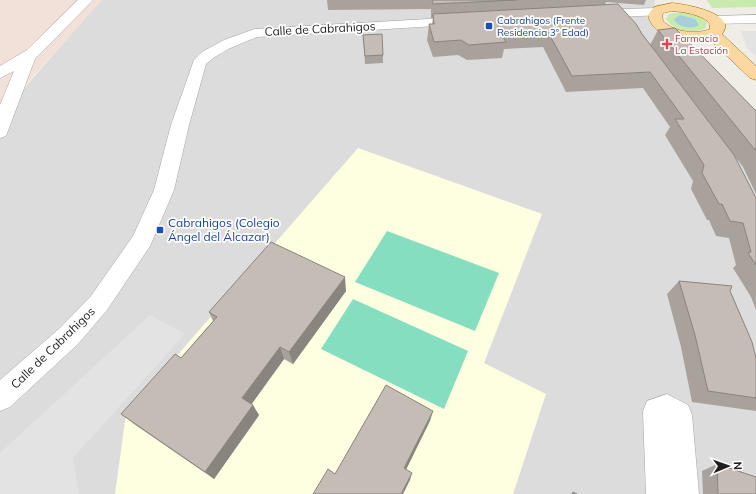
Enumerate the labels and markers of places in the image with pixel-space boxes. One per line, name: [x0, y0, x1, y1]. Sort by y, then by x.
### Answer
place label: Cabrahigos (Frente Residencia 3º Edad): [497, 14, 589, 39]
marker: Cabrahigos (Frente Residencia 3º Edad): [484, 21, 494, 31]
place label: Farmacia La Estación: [675, 32, 728, 57]
marker: Farmacia La Estación: [662, 39, 672, 49]
place label: Cabrahigos (Colegio Ángel del Álcazar): [168, 215, 280, 244]
marker: Cabrahigos (Colegio Ángel del Álcazar): [155, 225, 165, 235]

